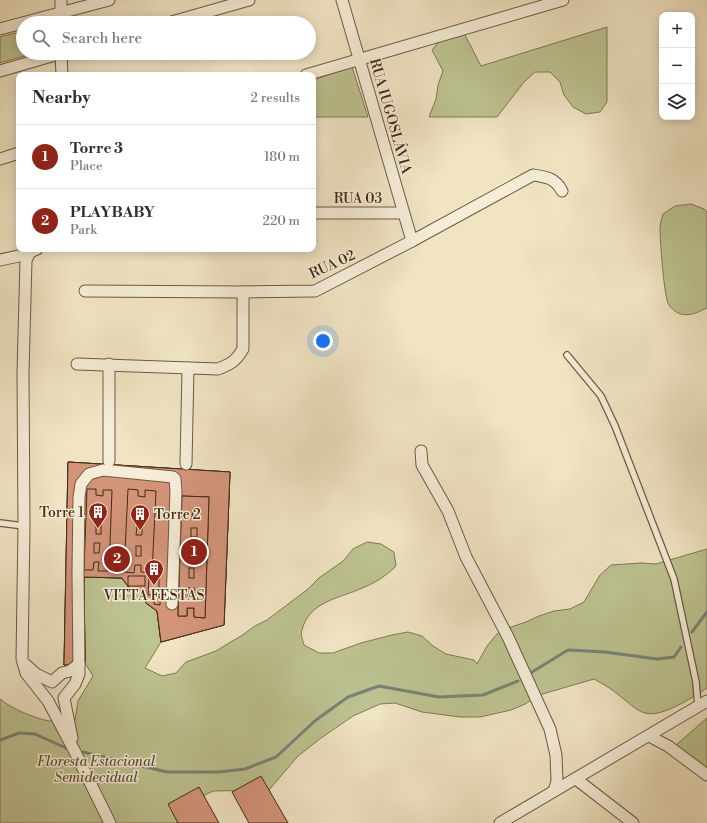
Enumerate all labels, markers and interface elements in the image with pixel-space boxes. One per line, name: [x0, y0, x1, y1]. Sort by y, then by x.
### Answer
map controls: [659, 12, 695, 120]
button: +: [659, 12, 695, 48]
search box: [16, 16, 316, 60]
icon: search: [30, 27, 52, 49]
text: Search here: [62, 29, 142, 48]
button: −: [659, 48, 695, 84]
street label: RUA IUGOSLÁVIA: [365, 56, 417, 176]
button: layers: [659, 84, 695, 120]
text: Nearby: [32, 87, 91, 109]
text: 2 results: [251, 90, 300, 106]
text: Torre 3: [70, 139, 123, 158]
text: 1: [42, 149, 48, 165]
text: 180 m: [264, 149, 300, 165]
text: Place: [70, 158, 102, 174]
street label: RUA 03: [334, 190, 383, 208]
text: PLAYBABY: [70, 203, 155, 222]
text: 2: [41, 213, 49, 229]
text: 220 m: [262, 213, 300, 229]
text: Park: [70, 222, 97, 238]
street label: RUA 02: [307, 246, 358, 283]
your location: [313, 331, 333, 351]
building icon: Torre 1: [87, 501, 109, 529]
building icon: Torre 2: [129, 503, 151, 531]
place label: Torre 1: [39, 504, 84, 522]
place label: Torre 2: [154, 506, 201, 524]
pin: 1: [181, 537, 207, 567]
pin: 2: [104, 544, 130, 574]
building icon: VITTA FESTAS: [143, 558, 165, 586]
place label: VITTA FESTAS: [102, 587, 205, 605]
park label: Floresta Estacional Semidecidual: [37, 753, 156, 787]

